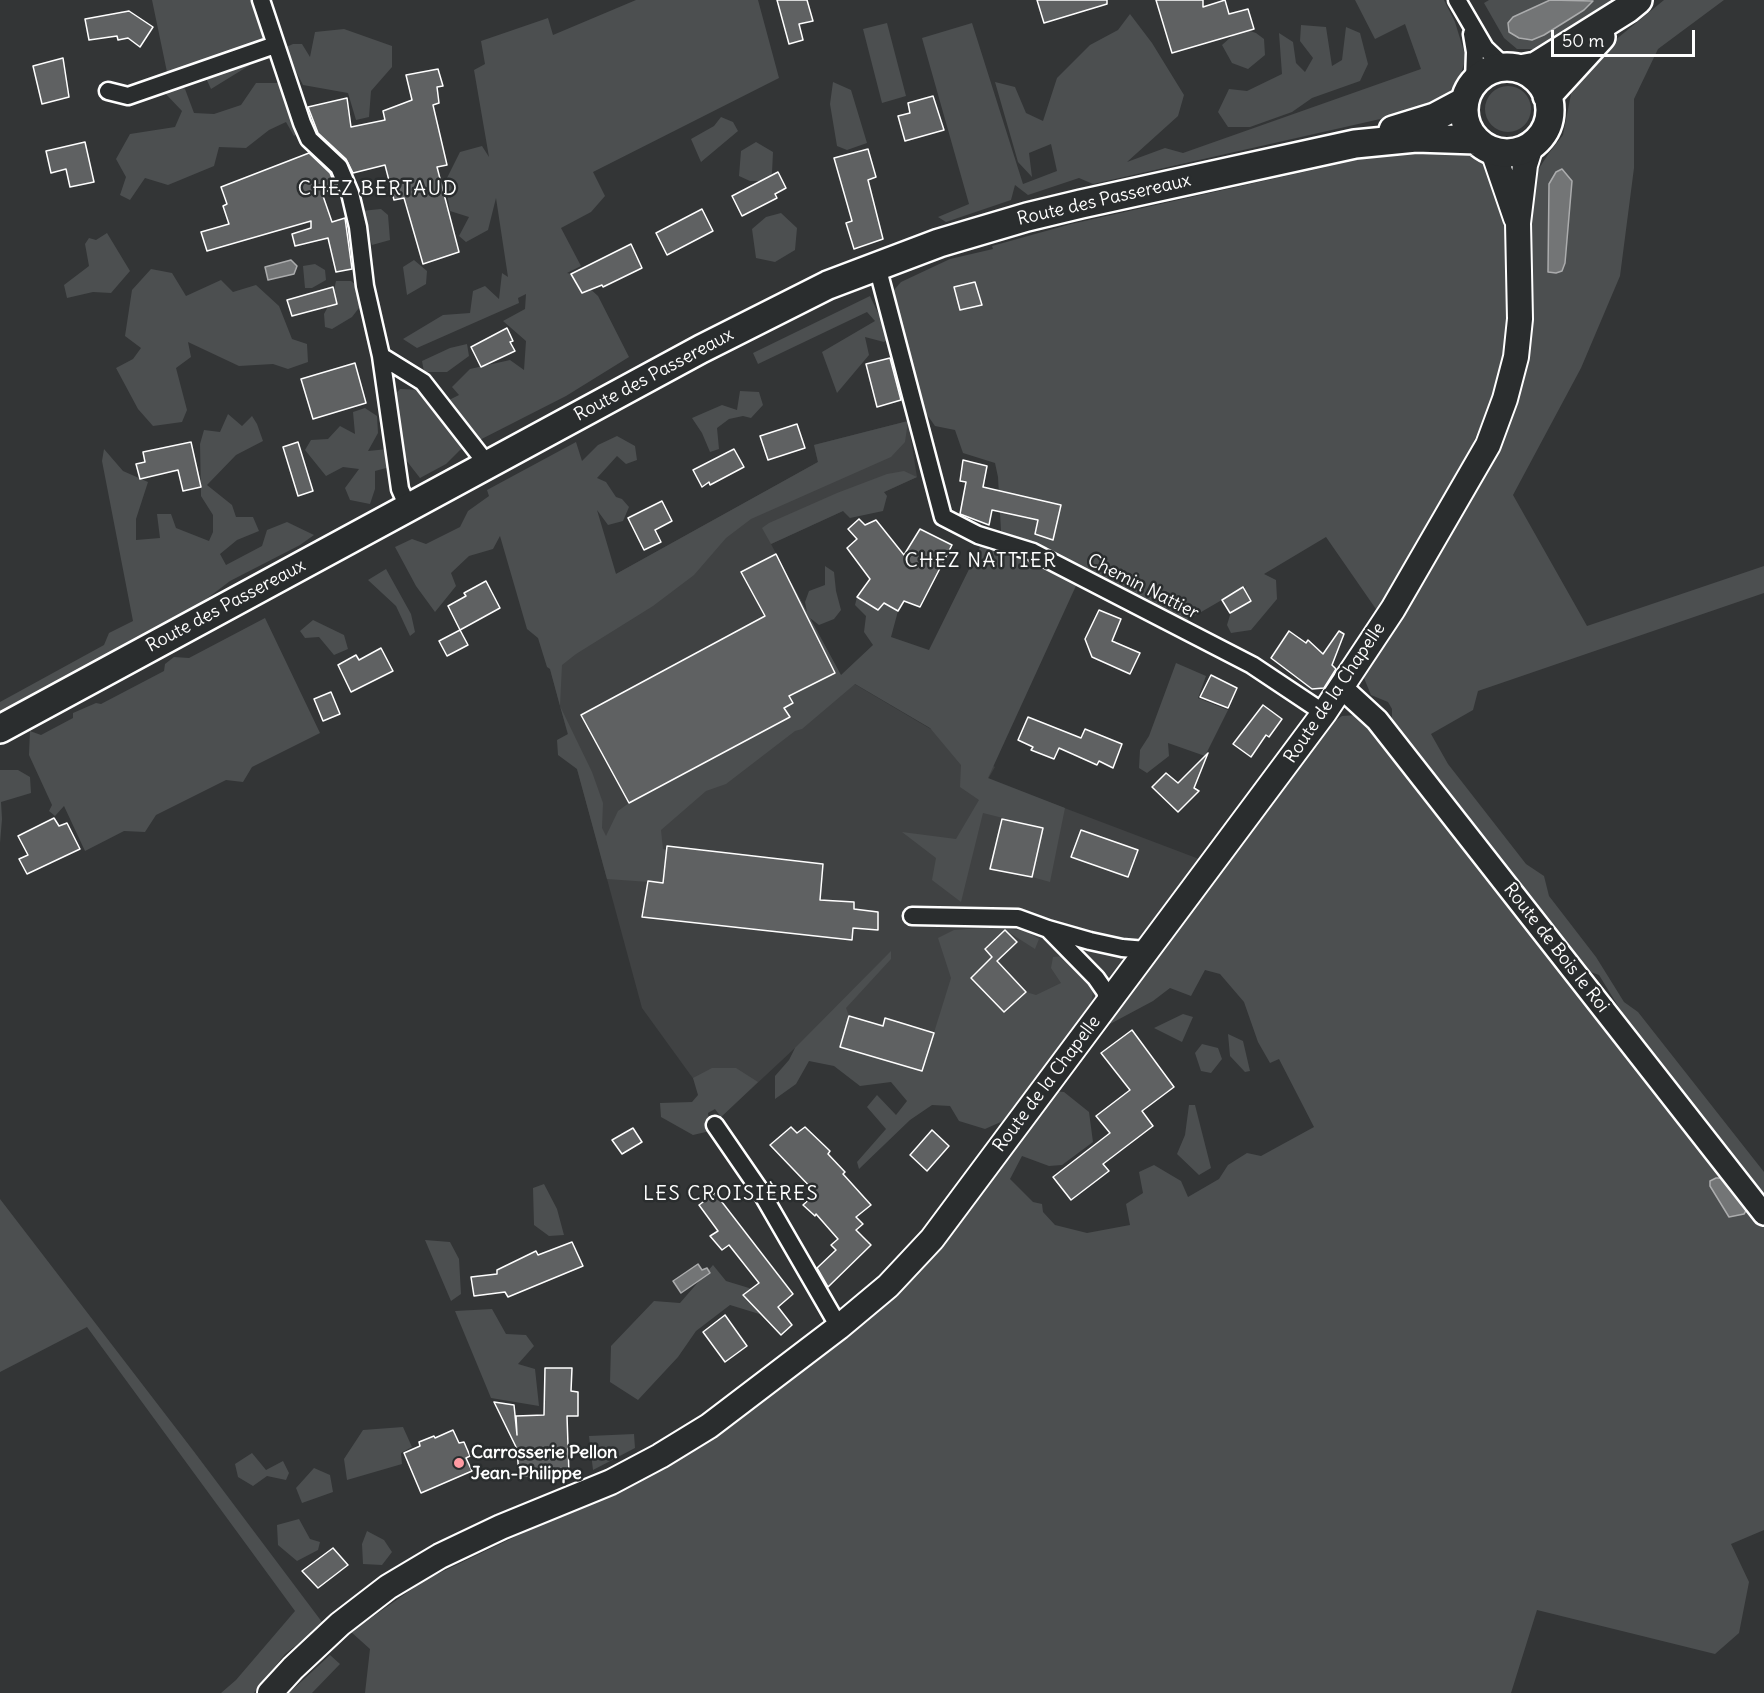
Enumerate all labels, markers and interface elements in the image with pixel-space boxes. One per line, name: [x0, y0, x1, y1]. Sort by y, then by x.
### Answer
scale bar: [1554, 18, 1698, 56]
text: 50 m: [1562, 29, 1604, 52]
street label: Route des Passereaux: [1015, 170, 1193, 230]
district label: CHEZ BERTAUD: [298, 177, 458, 201]
street label: Route des Passereaux: [571, 324, 737, 426]
district label: CHEZ NATTIER: [904, 549, 1058, 573]
street label: Chemin Nattier: [1084, 550, 1202, 624]
street label: Route des Passereaux: [143, 555, 309, 657]
street label: Route de la Chapelle: [1280, 619, 1390, 767]
street label: Route de Bois le Roi: [1499, 879, 1613, 1017]
street label: Route de la Chapelle: [989, 1012, 1105, 1156]
district label: LES CROISIÈRES: [643, 1182, 819, 1206]
place label: Carrosserie Pellon Jean-Philippe: [471, 1442, 618, 1484]
marker: Carrosserie Pellon Jean-Philippe: [452, 1456, 466, 1470]

